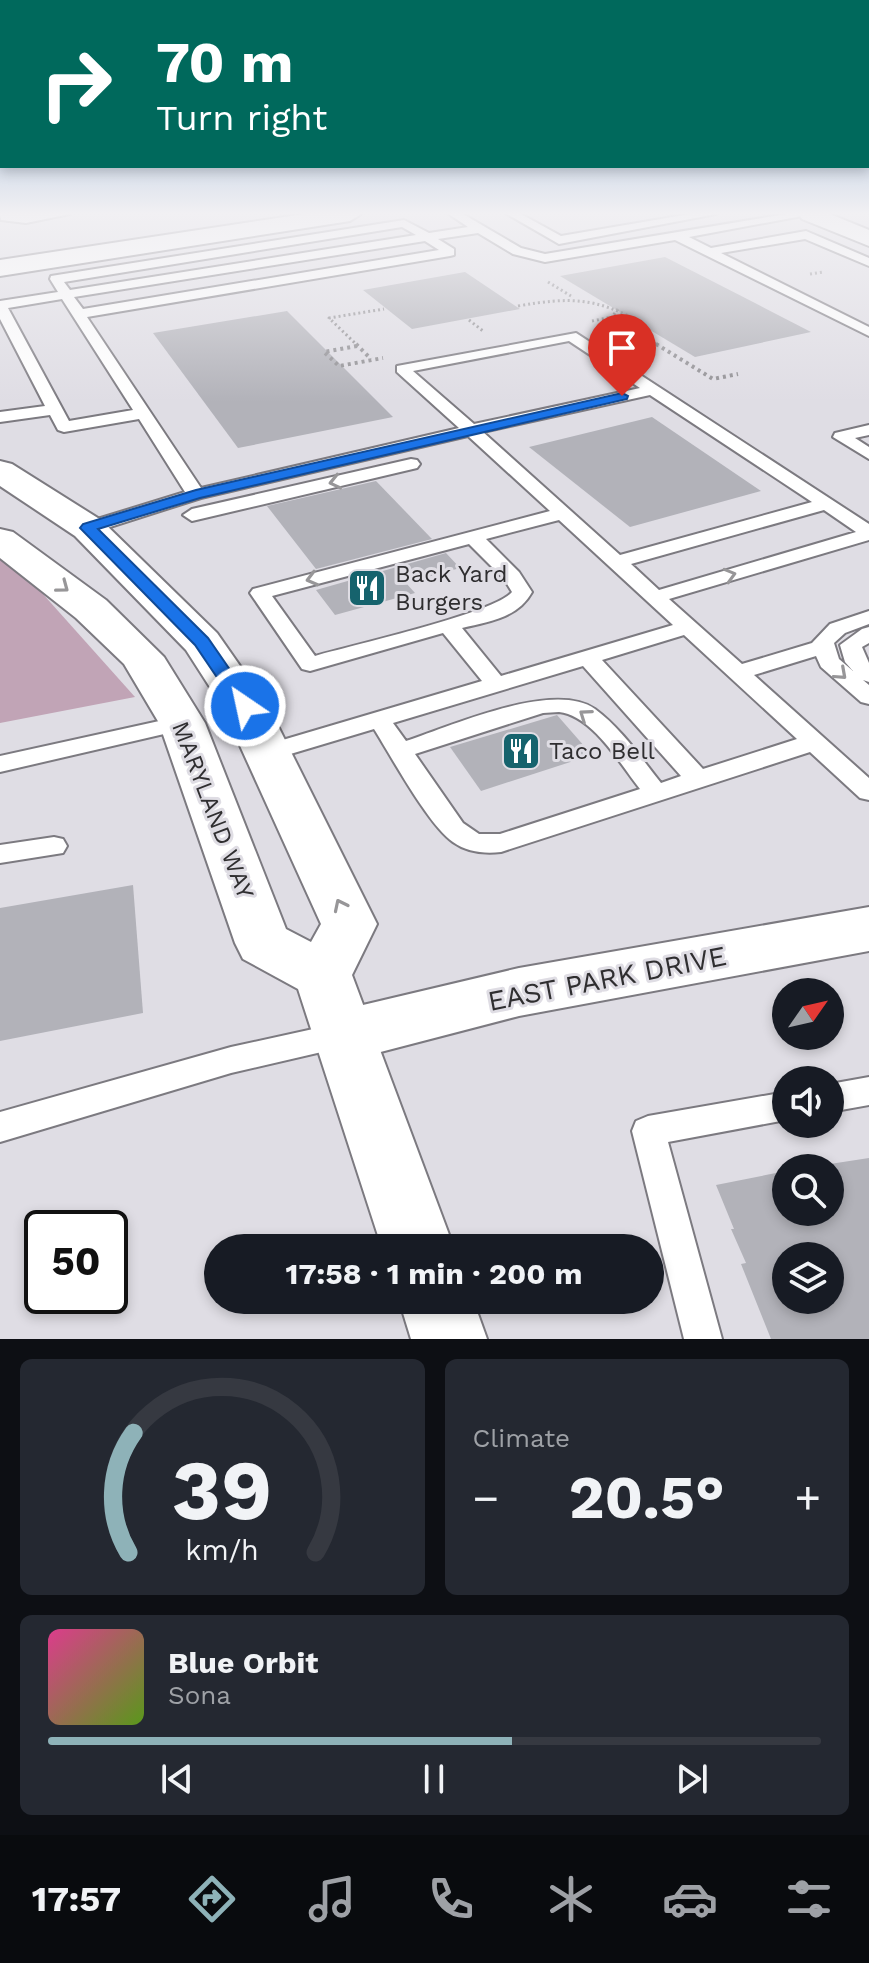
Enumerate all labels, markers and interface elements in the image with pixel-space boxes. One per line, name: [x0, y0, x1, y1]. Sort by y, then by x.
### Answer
text: 70 m: [156, 30, 293, 96]
icon: right: [24, 32, 128, 136]
text: Turn right: [156, 97, 327, 139]
pin: [588, 314, 656, 396]
icon: arrive: [600, 326, 644, 370]
one-way arrow: [329, 473, 342, 490]
place label: Back Yard Burgers: [395, 560, 508, 616]
restaurant icon: Back Yard Burgers: [346, 567, 388, 609]
one-way arrow: [723, 568, 737, 584]
one-way arrow: [305, 570, 319, 587]
one-way arrow: [54, 578, 68, 592]
position arrow: [203, 664, 287, 748]
one-way arrow: [832, 664, 846, 679]
one-way arrow: [579, 710, 593, 725]
street label: MARYLAND WAY: [166, 717, 260, 903]
restaurant icon: Taco Bell: [500, 730, 542, 772]
place label: Taco Bell: [549, 737, 656, 765]
one-way arrow: [334, 899, 350, 914]
street label: EAST PARK DRIVE: [485, 939, 729, 1018]
north arrow: [772, 978, 844, 1050]
map controls: [772, 978, 844, 1314]
button: sound: [772, 1066, 844, 1138]
button: search: [772, 1154, 844, 1226]
speed limit sign: 50: [24, 1210, 128, 1314]
button: layers: [772, 1242, 844, 1314]
text: 17:58 · 1 min · 200 m: [286, 1256, 582, 1291]
text: Climate: [473, 1423, 570, 1453]
text: 39: [172, 1442, 273, 1539]
text: 20.5°: [569, 1462, 725, 1533]
text: −: [473, 1472, 499, 1524]
text: +: [794, 1472, 821, 1524]
text: km/h: [185, 1533, 259, 1567]
text: Blue Orbit: [168, 1645, 318, 1680]
text: Sona: [168, 1680, 231, 1710]
icon: previous: [155, 1757, 199, 1801]
icon: pause: [412, 1757, 456, 1801]
icon: next: [670, 1757, 714, 1801]
icon: directions: [184, 1871, 240, 1927]
icon: music: [304, 1871, 360, 1927]
icon: phone: [423, 1871, 479, 1927]
icon: climate: [543, 1871, 599, 1927]
icon: car: [662, 1871, 718, 1927]
icon: filters: [781, 1871, 837, 1927]
text: 17:57: [32, 1878, 121, 1920]

